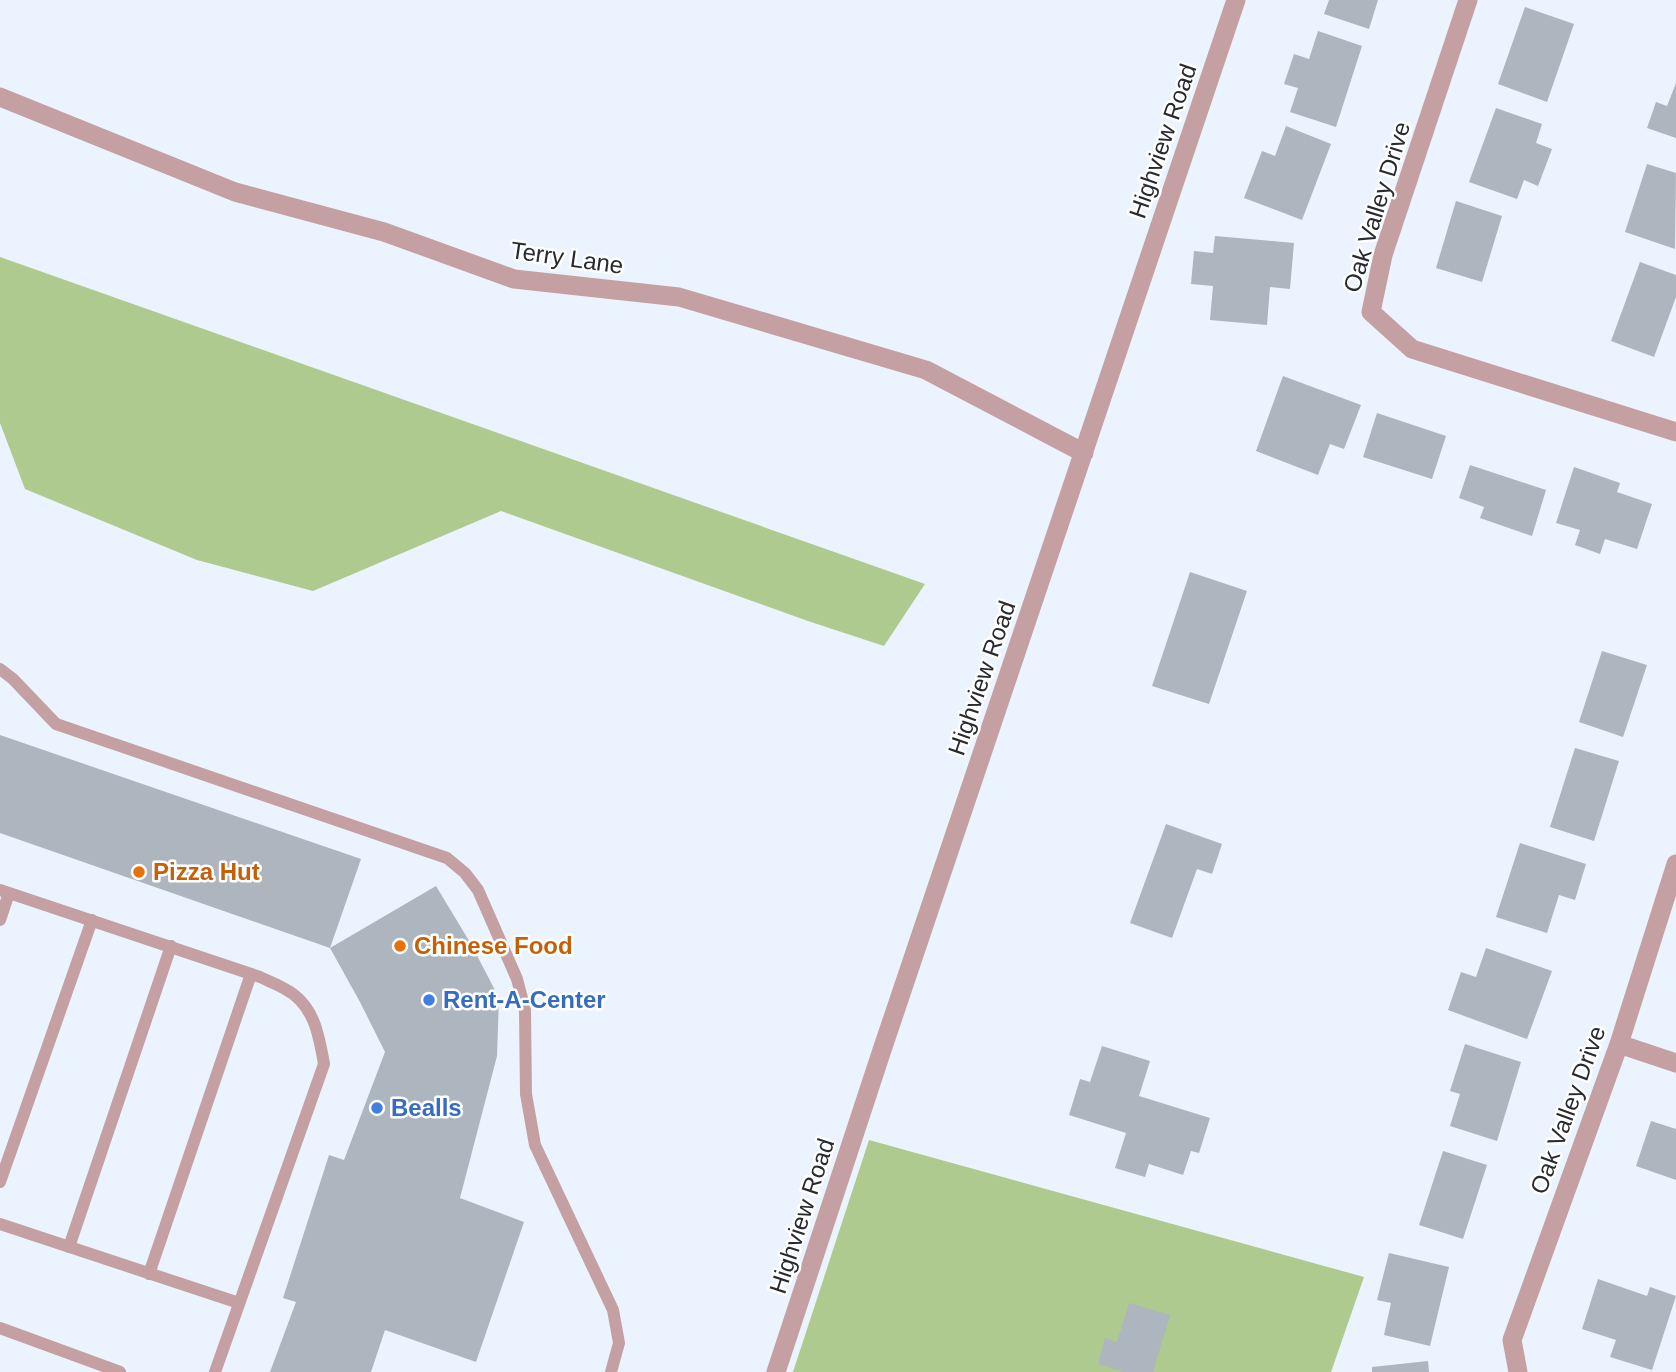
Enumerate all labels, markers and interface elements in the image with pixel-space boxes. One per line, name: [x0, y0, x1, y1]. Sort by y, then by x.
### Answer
street label: Highview Road: [1123, 60, 1202, 222]
street label: Oak Valley Drive: [1338, 118, 1415, 295]
street label: Terry Lane: [509, 236, 625, 279]
street label: Highview Road: [942, 597, 1021, 759]
place label: Pizza Hut: [153, 858, 260, 885]
marker: Pizza Hut: [131, 864, 147, 880]
place label: Chinese Food: [414, 932, 573, 959]
marker: Chinese Food: [392, 938, 408, 954]
place label: Rent-A-Center: [443, 986, 606, 1013]
marker: Rent-A-Center: [421, 992, 437, 1008]
street label: Oak Valley Drive: [1525, 1022, 1610, 1198]
place label: Bealls: [391, 1094, 462, 1121]
marker: Bealls: [369, 1100, 385, 1116]
street label: Highview Road: [764, 1135, 839, 1297]

